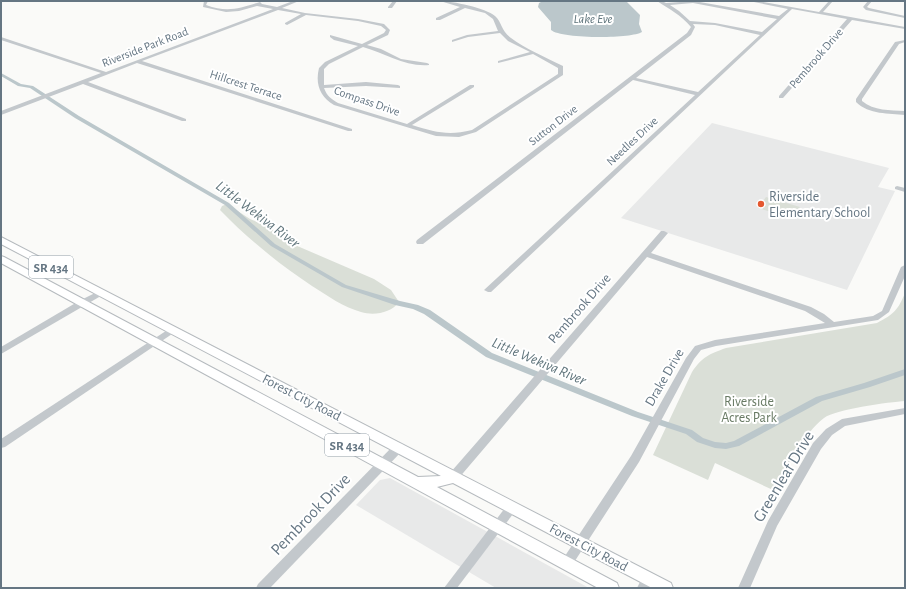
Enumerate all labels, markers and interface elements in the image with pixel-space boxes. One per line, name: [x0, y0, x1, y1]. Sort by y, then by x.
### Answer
water label: Lake Eve: [573, 13, 613, 26]
street label: Riverside Park Road: [100, 25, 190, 69]
street label: Pembrook Drive: [787, 26, 845, 90]
street label: Hillcrest Terrace: [208, 68, 284, 102]
street label: Compass Drive: [332, 84, 402, 118]
street label: Sutton Drive: [526, 102, 580, 148]
street label: Needles Drive: [604, 114, 660, 168]
water label: Little Wekiva River: [213, 178, 303, 251]
place label: Riverside Elementary School: [769, 190, 871, 220]
marker: Riverside Elementary School: [756, 199, 766, 209]
road number: SR 434: [29, 256, 73, 278]
street label: Pembrook Drive: [546, 271, 614, 346]
water label: Little Wekiva River: [489, 335, 589, 389]
street label: Drake Drive: [643, 346, 687, 409]
street label: Forest City Road: [260, 372, 343, 424]
park label: Riverside Acres Park: [721, 395, 777, 425]
street label: Greenleaf Drive: [750, 428, 817, 525]
road number: SR 434: [325, 434, 369, 456]
street label: Pembrook Drive: [267, 470, 353, 558]
street label: Forest City Road: [547, 521, 630, 574]

